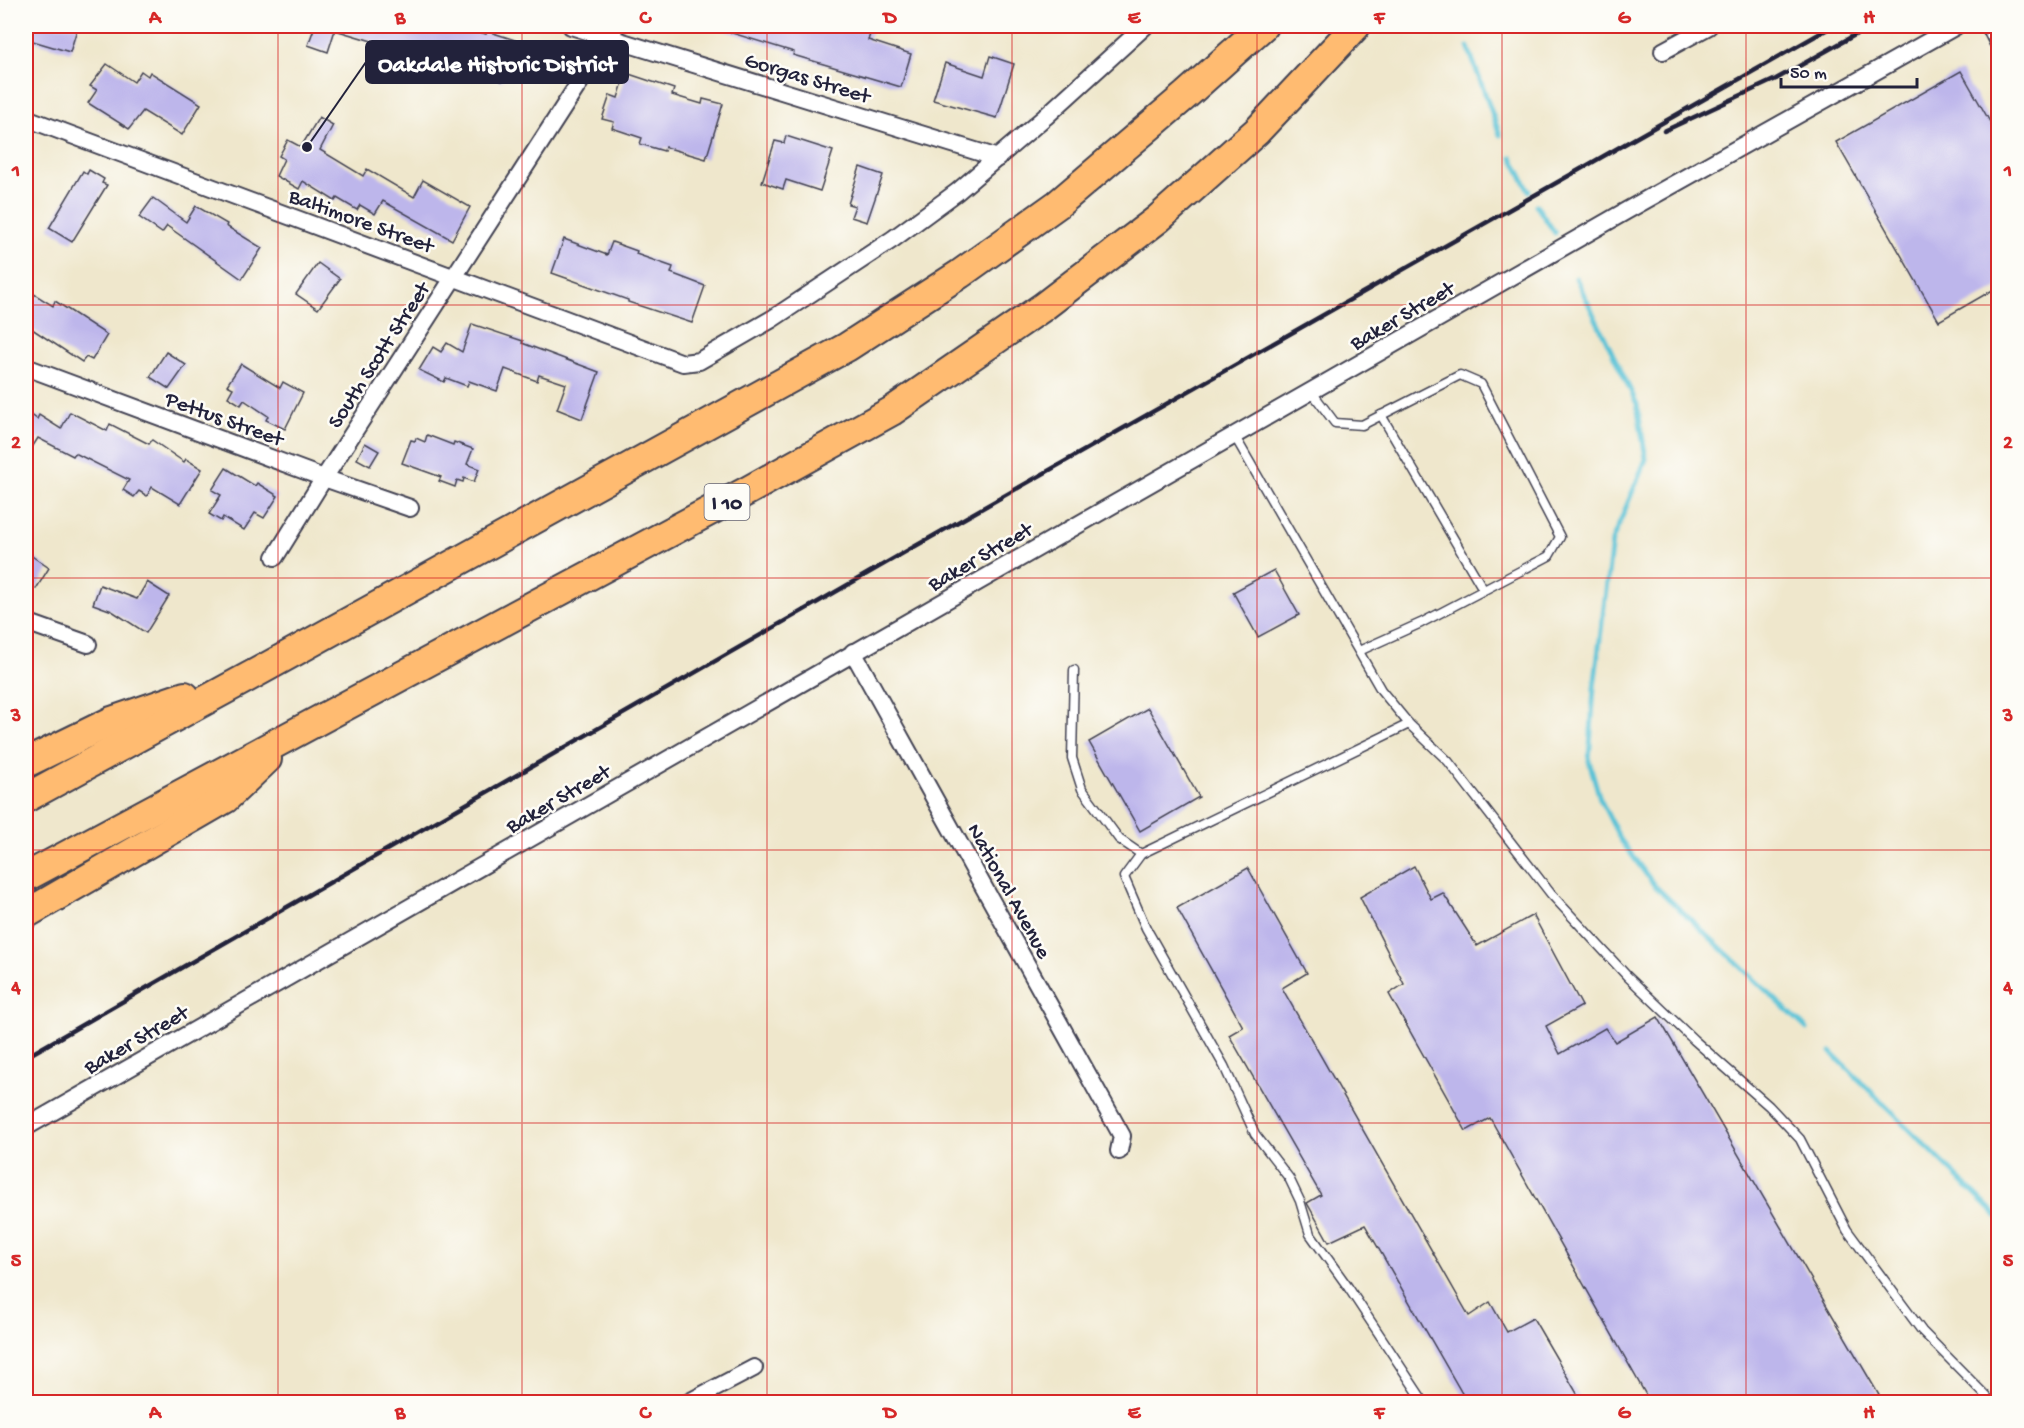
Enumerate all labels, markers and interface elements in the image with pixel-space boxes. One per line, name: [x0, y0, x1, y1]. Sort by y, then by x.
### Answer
text: A: [148, 8, 163, 31]
text: B: [394, 8, 406, 31]
text: C: [639, 8, 653, 31]
text: D: [881, 8, 897, 31]
text: E: [1128, 8, 1142, 31]
text: F: [1373, 8, 1386, 31]
text: G: [1618, 8, 1632, 31]
text: H: [1863, 8, 1875, 31]
callout: Oakdale Historic District: [366, 41, 628, 83]
street label: Gorgas Street: [741, 48, 875, 112]
scale bar: [1781, 51, 1918, 89]
text: Oakdale Historic District: [378, 52, 618, 81]
text: 50 m: [1790, 64, 1827, 85]
text: 1: [11, 161, 20, 184]
text: 1: [2003, 161, 2012, 184]
street label: Baltimore Street: [284, 184, 438, 262]
street label: Baker Street: [1345, 276, 1462, 358]
street label: South Scott Street: [323, 277, 438, 434]
street label: Pettus Street: [160, 387, 288, 455]
text: 2: [11, 433, 21, 456]
text: 2: [2003, 433, 2013, 456]
road number: I 10: [704, 484, 750, 520]
street label: Baker Street: [923, 517, 1040, 599]
text: 3: [10, 706, 21, 729]
text: 3: [2002, 706, 2013, 729]
street label: Baker Street: [501, 759, 618, 841]
street label: National Avenue: [960, 820, 1056, 965]
text: 4: [10, 978, 21, 1001]
text: 4: [2002, 978, 2013, 1001]
street label: Baker Street: [79, 1000, 196, 1082]
text: 5: [11, 1251, 22, 1274]
text: 5: [2003, 1251, 2014, 1274]
text: A: [148, 1403, 163, 1426]
text: B: [394, 1403, 406, 1426]
text: C: [639, 1403, 653, 1426]
text: D: [881, 1403, 897, 1426]
text: E: [1128, 1403, 1142, 1426]
text: F: [1373, 1403, 1386, 1426]
text: G: [1618, 1403, 1632, 1426]
text: H: [1863, 1403, 1875, 1426]

